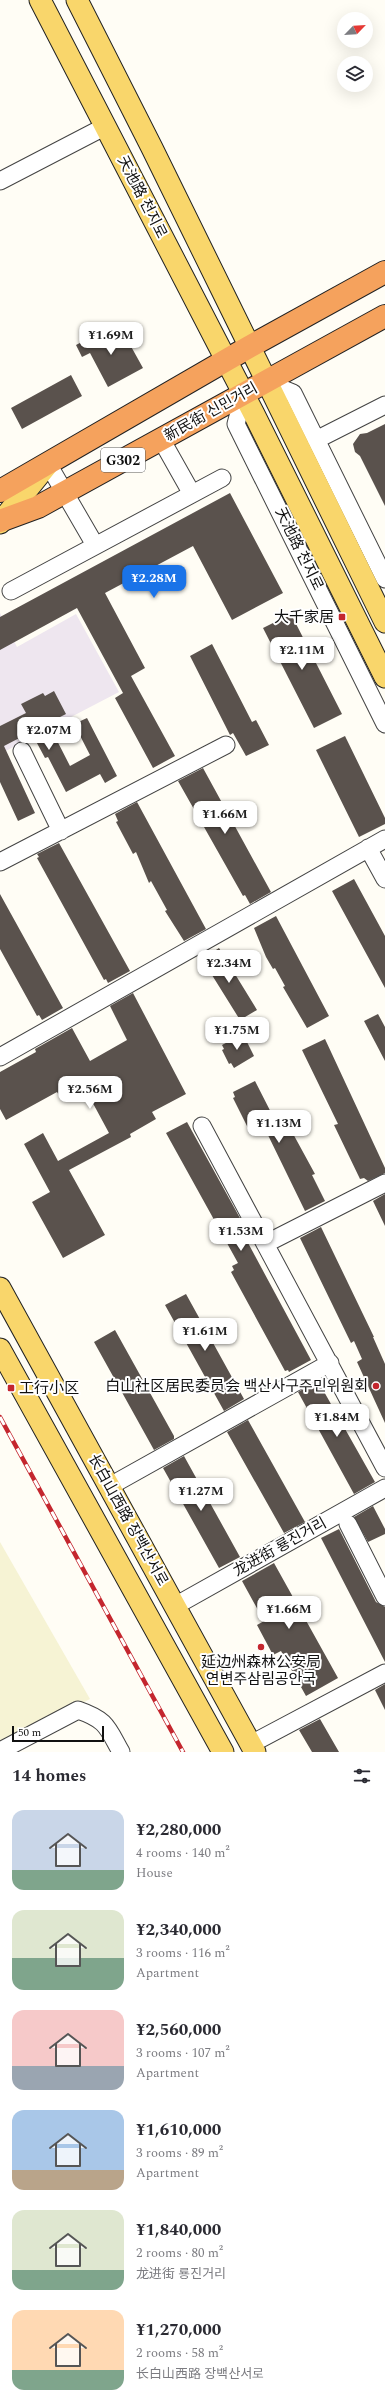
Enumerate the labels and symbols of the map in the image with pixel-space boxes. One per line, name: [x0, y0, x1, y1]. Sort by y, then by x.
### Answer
north arrow: [337, 12, 373, 48]
street label: 天池路 천지로: [111, 152, 173, 242]
pin: ¥1.69M: [78, 322, 144, 356]
street label: 新民街 신민거리: [160, 377, 262, 447]
road number: G302: [101, 448, 145, 472]
street label: 天池路 천지로: [269, 503, 329, 595]
pin: ¥2.28M: [121, 565, 187, 599]
place label: 大千家居: [274, 606, 334, 629]
marker: 大千家居: [337, 612, 347, 622]
pin: ¥2.11M: [269, 637, 335, 671]
pin: ¥2.07M: [16, 717, 82, 751]
pin: ¥1.66M: [192, 801, 258, 835]
pin: ¥2.34M: [196, 950, 262, 984]
pin: ¥1.75M: [204, 1017, 270, 1051]
pin: ¥2.56M: [57, 1076, 123, 1110]
pin: ¥1.13M: [246, 1110, 312, 1144]
pin: ¥1.53M: [208, 1218, 274, 1252]
pin: ¥1.61M: [172, 1318, 238, 1352]
place label: 白山社区居民委员会 백산사구주민위원회: [105, 1375, 368, 1398]
place label: 工行小区: [19, 1377, 79, 1400]
marker: 白山社区居民委员会 백산사구주민위원회: [371, 1381, 381, 1391]
marker: 工行小区: [6, 1383, 16, 1393]
pin: ¥1.84M: [304, 1404, 370, 1438]
street label: 长白山西路 장백산서로: [82, 1450, 174, 1590]
pin: ¥1.27M: [168, 1478, 234, 1512]
street label: 龙进街 룡진거리: [229, 1512, 331, 1582]
pin: ¥1.66M: [256, 1596, 322, 1630]
marker: 延边州森林公安局 연변주삼림공안국: [256, 1642, 266, 1652]
place label: 延边州森林公安局 연변주삼림공안국: [201, 1651, 321, 1691]
scale bar: [12, 1724, 104, 1743]

